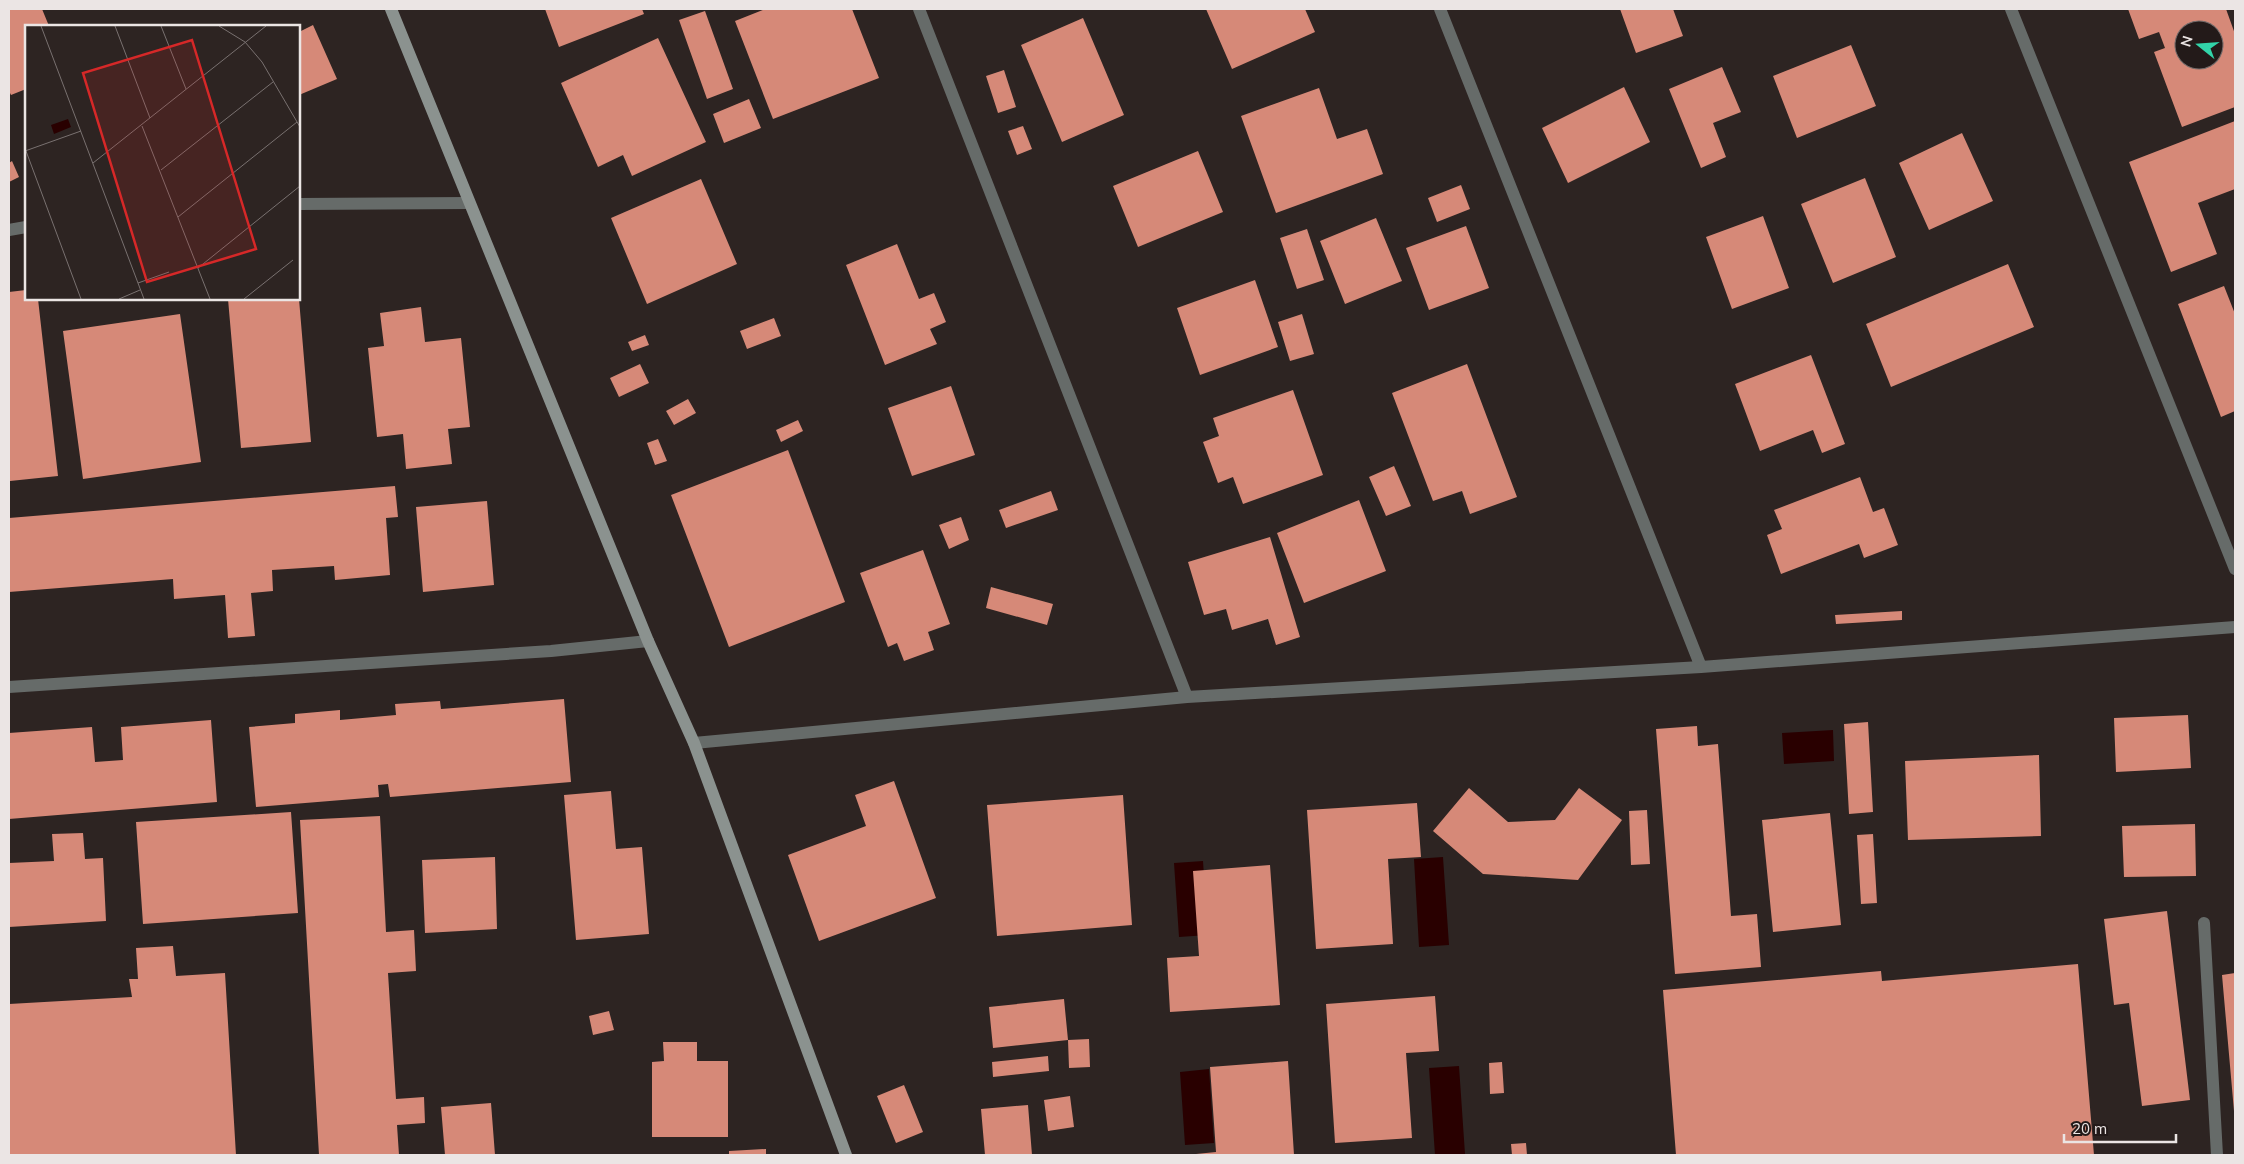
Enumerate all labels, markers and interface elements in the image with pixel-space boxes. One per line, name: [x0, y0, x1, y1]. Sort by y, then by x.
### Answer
north arrow: [2174, 20, 2224, 70]
inset map: [25, 25, 300, 300]
text: N: [2176, 34, 2197, 49]
scale bar: [2064, 1112, 2176, 1144]
text: 20 m: [2072, 1119, 2107, 1138]

